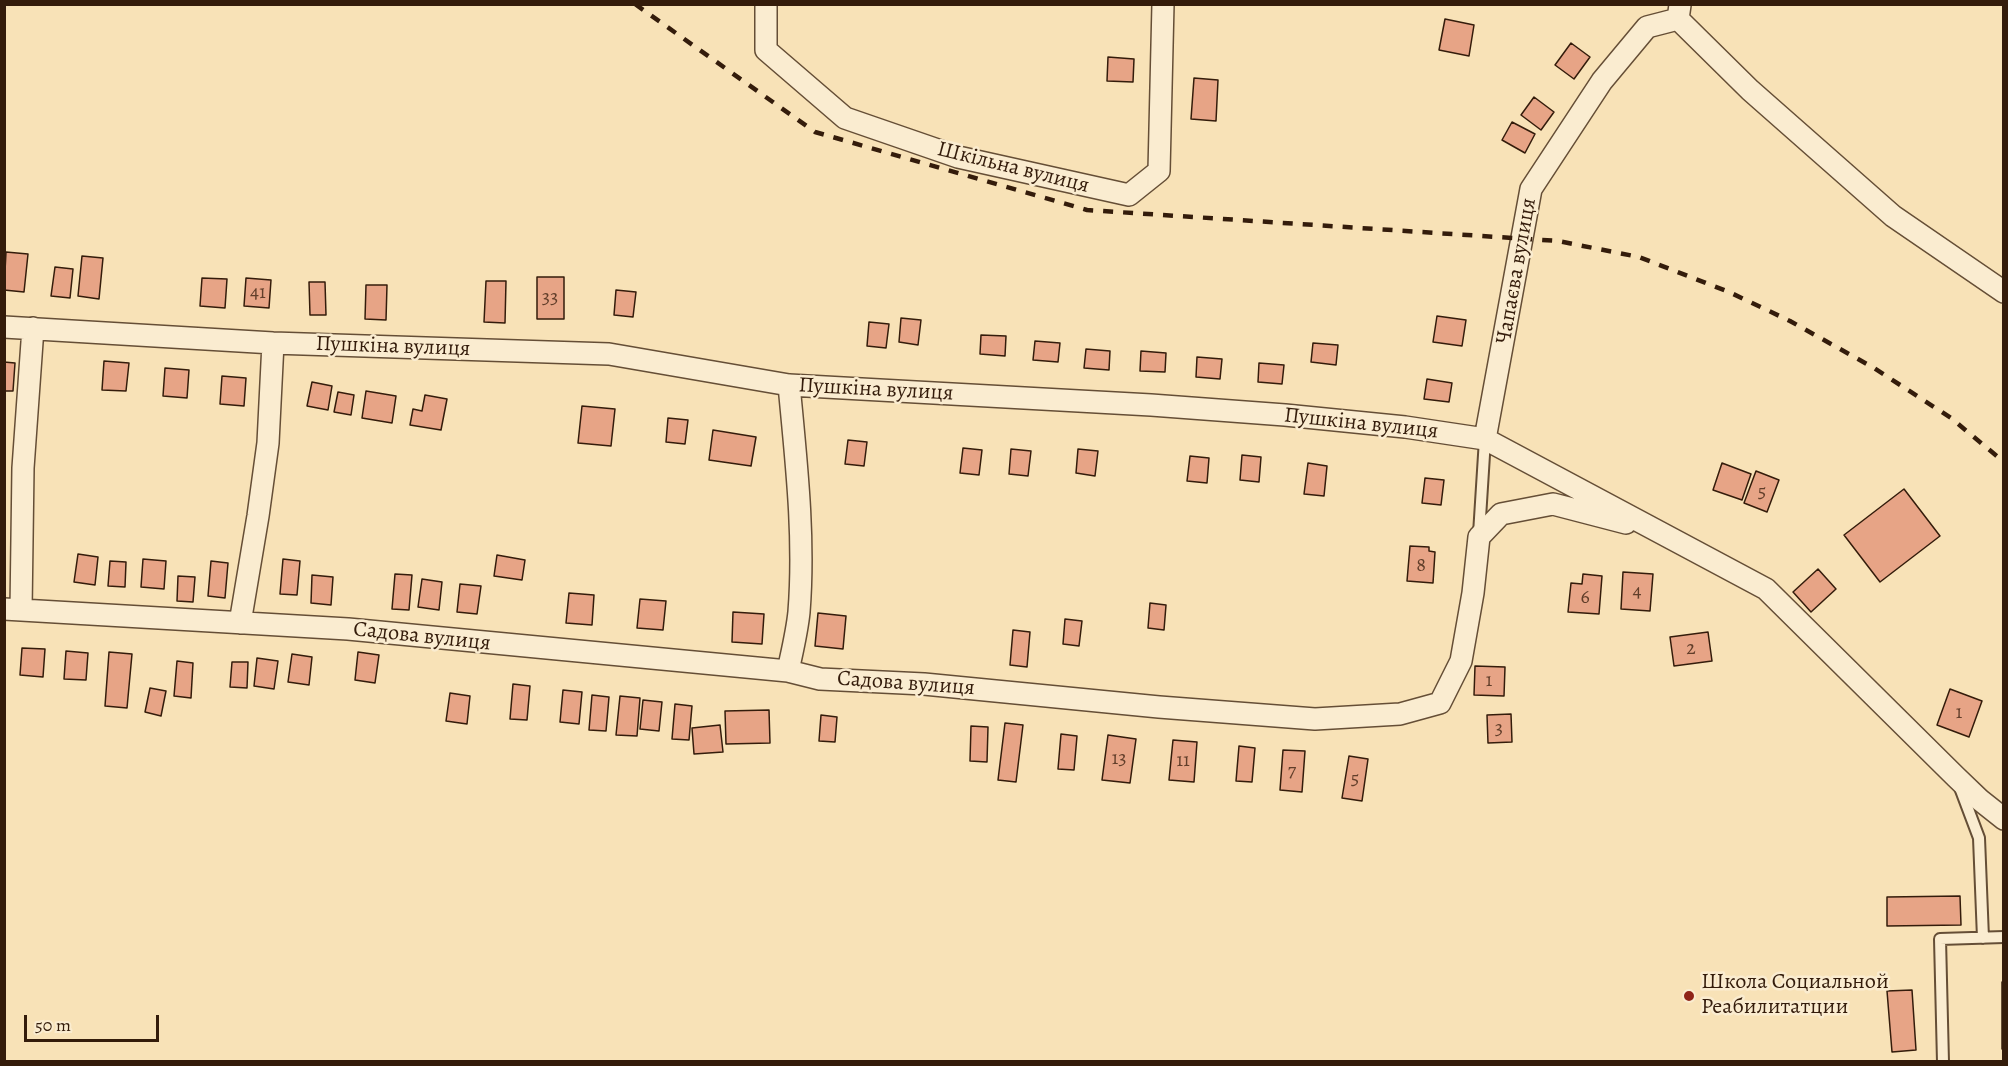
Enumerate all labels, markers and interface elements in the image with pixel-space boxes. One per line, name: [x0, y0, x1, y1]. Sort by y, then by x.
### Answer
street label: Шкільна вулиця: [934, 136, 1092, 200]
street label: Чапаєва вулиця: [1491, 196, 1543, 346]
house number: 41: [250, 281, 266, 305]
house number: 33: [542, 286, 558, 310]
street label: Пушкіна вулиця: [315, 331, 471, 363]
street label: Пушкіна вулиця: [798, 373, 954, 407]
street label: Пушкіна вулиця: [1283, 403, 1439, 445]
house number: 5: [1758, 480, 1766, 504]
house number: 8: [1416, 554, 1426, 578]
house number: 4: [1632, 580, 1642, 604]
house number: 6: [1580, 586, 1590, 610]
street label: Садова вулиця: [352, 617, 492, 657]
house number: 2: [1686, 637, 1696, 661]
street label: Садова вулиця: [836, 666, 976, 702]
house number: 1: [1486, 669, 1492, 693]
house number: 1: [1956, 701, 1962, 725]
house number: 3: [1495, 717, 1503, 741]
house number: 13: [1111, 747, 1127, 771]
house number: 11: [1176, 749, 1190, 773]
house number: 7: [1288, 759, 1296, 783]
house number: 5: [1351, 767, 1359, 791]
place label: Школа Социальной Реабилитатции: [1701, 970, 1889, 1022]
marker: Школа Социальной Реабилитатции: [1682, 989, 1696, 1003]
scale bar: [27, 1003, 162, 1041]
text: 50 m: [35, 1013, 71, 1037]

